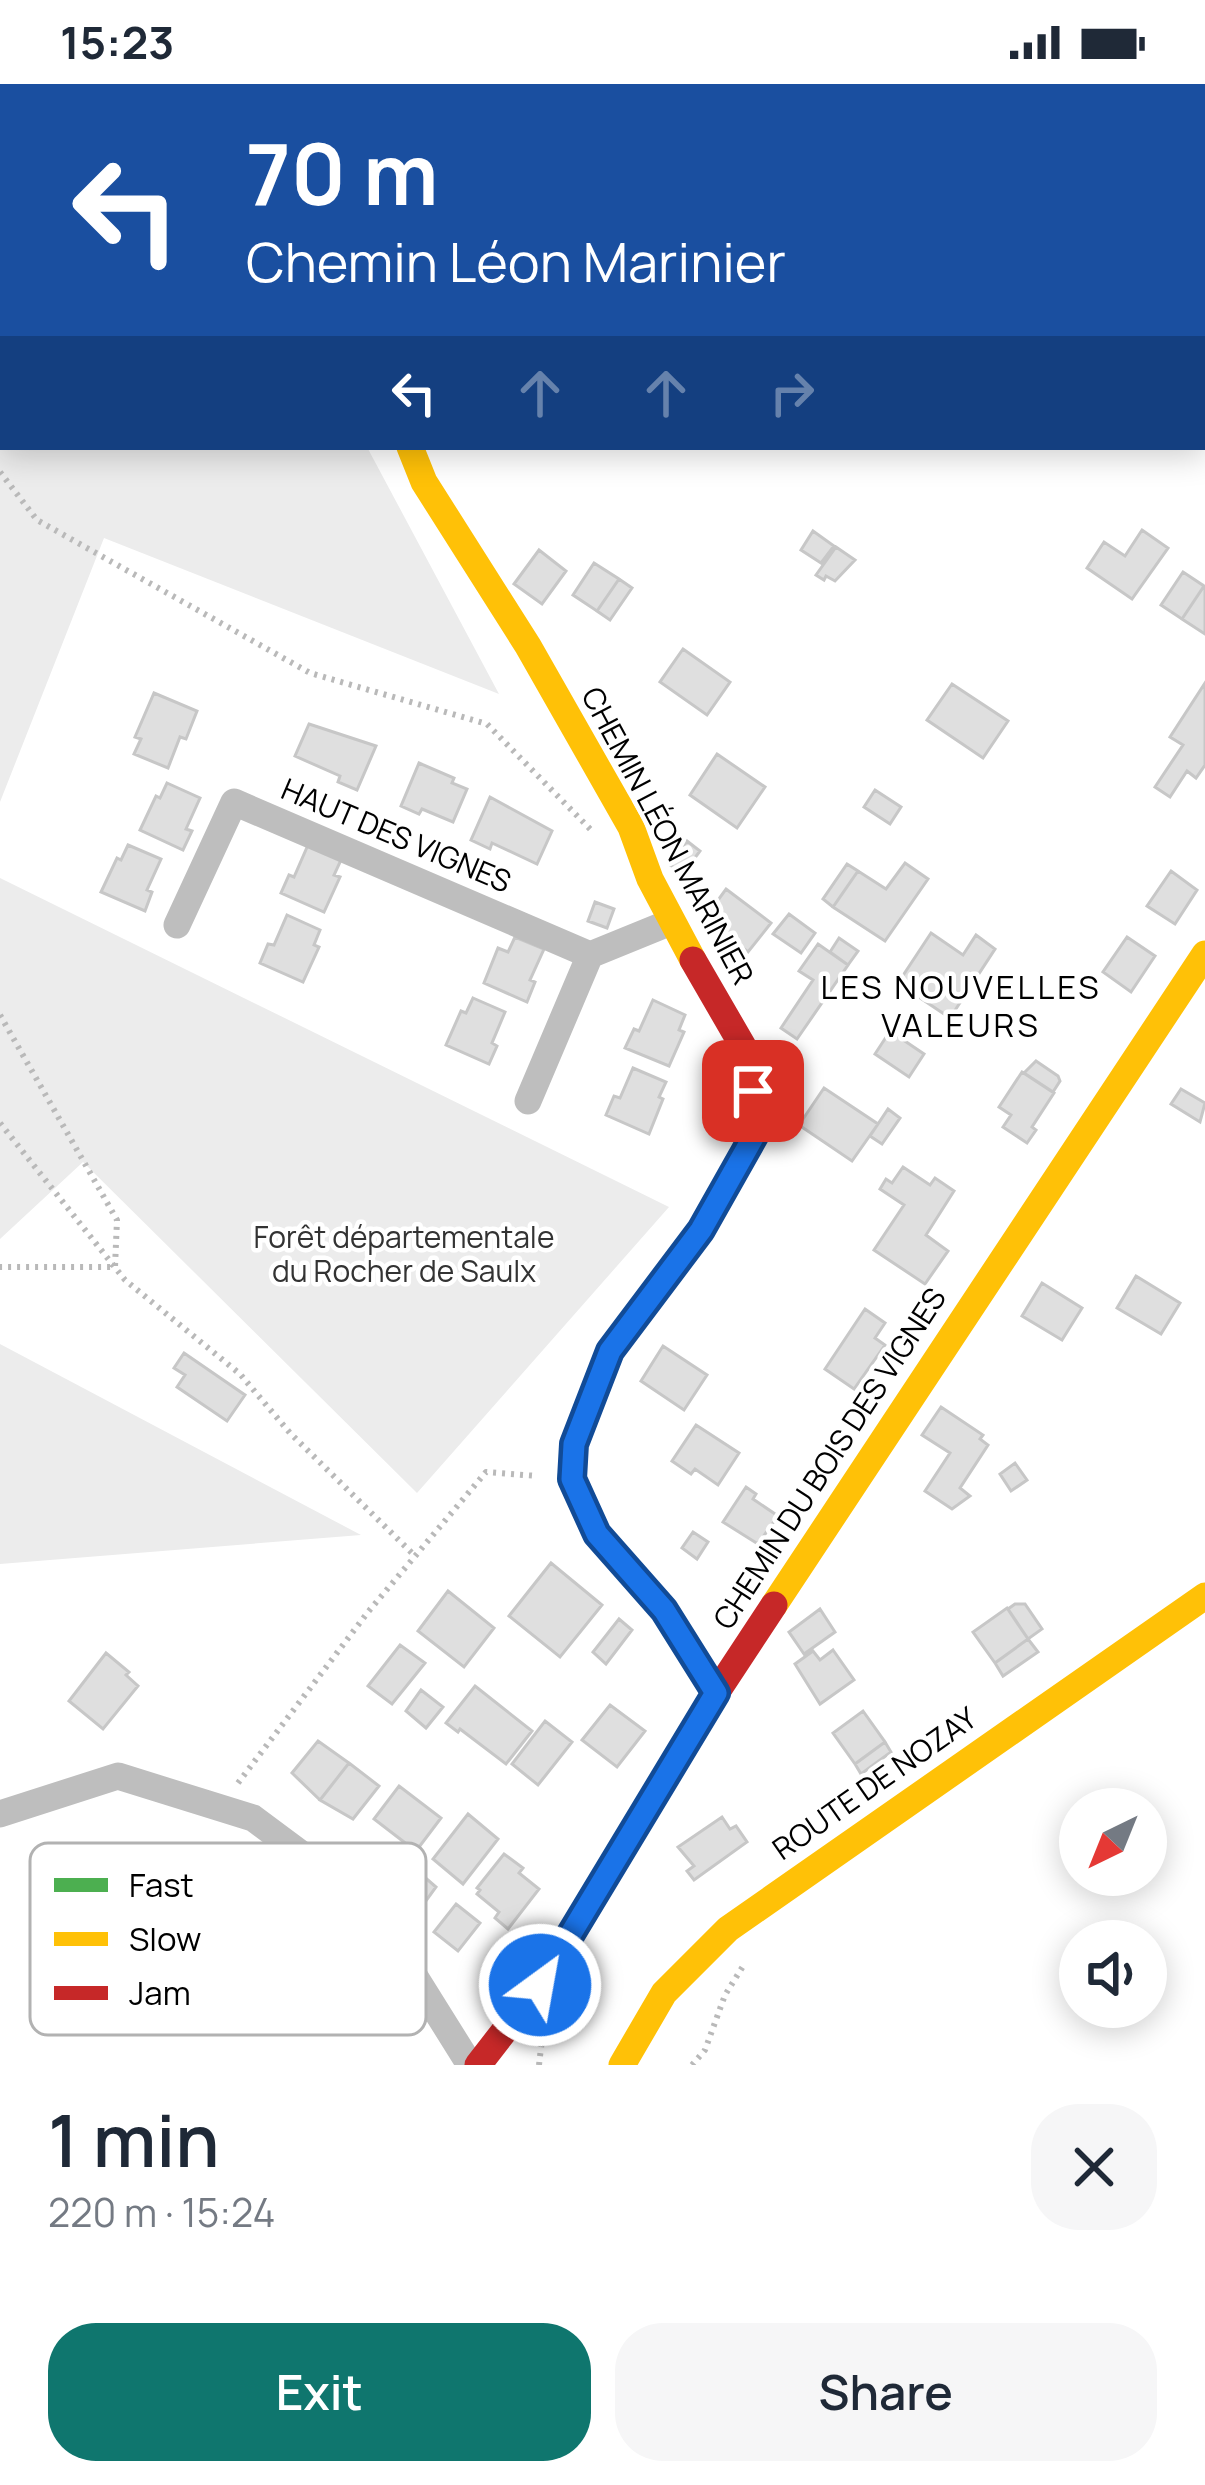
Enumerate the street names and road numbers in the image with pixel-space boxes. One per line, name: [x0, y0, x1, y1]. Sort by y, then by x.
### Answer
street label: CHEMIN LÉON MARINIER: [572, 679, 764, 991]
street label: HAUT DES VIGNES: [276, 768, 518, 901]
street label: CHEMIN DU BOIS DES VIGNES: [703, 1280, 955, 1637]
street label: ROUTE DE NOZAY: [764, 1697, 985, 1869]

